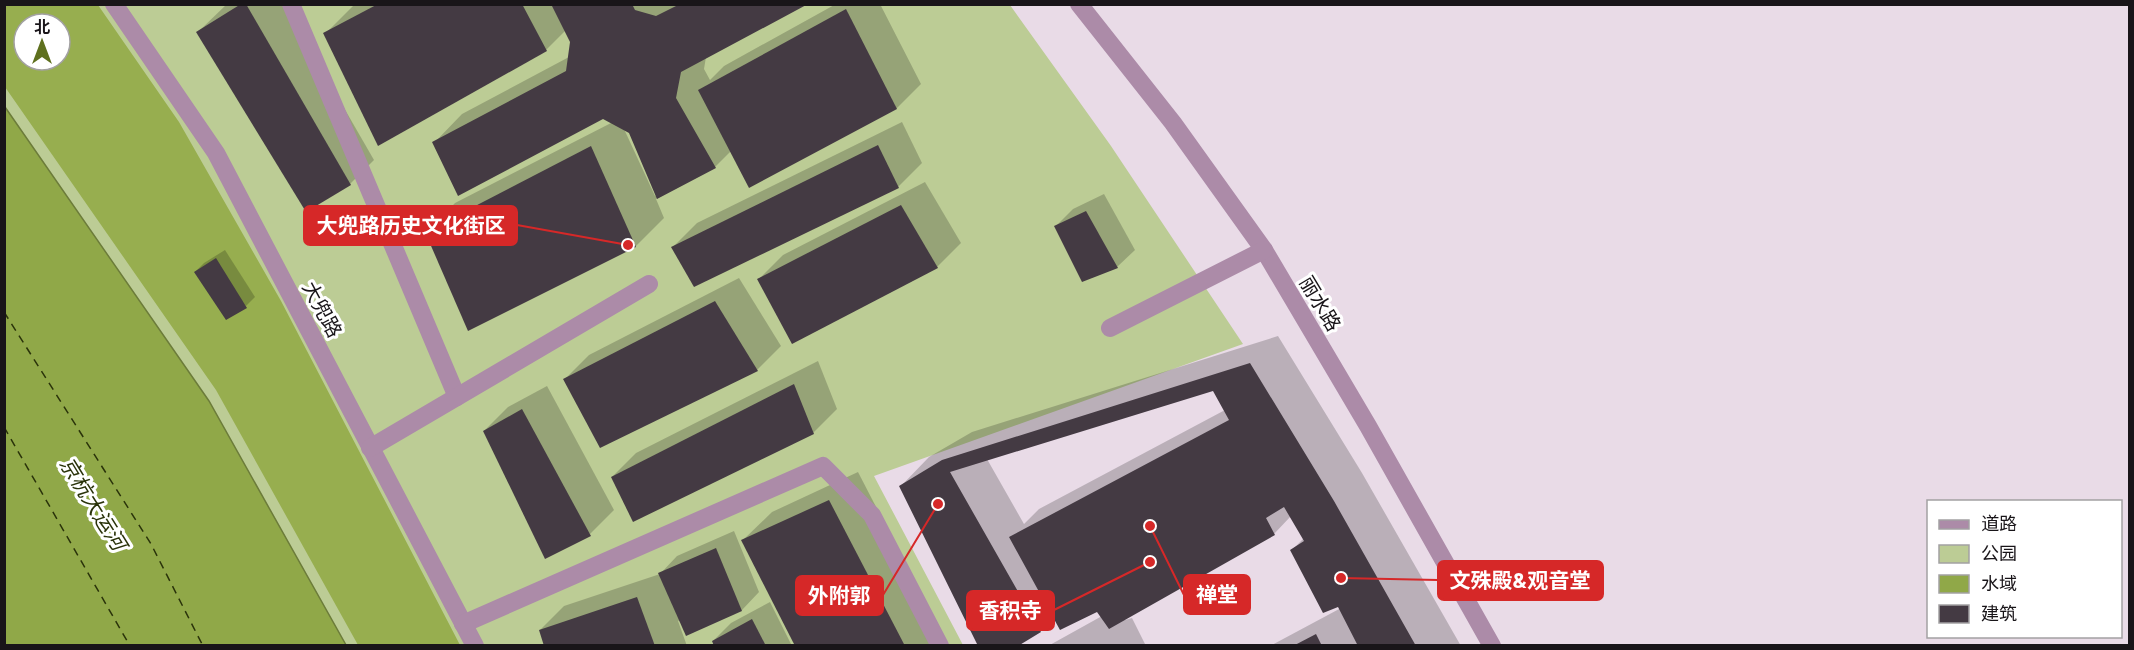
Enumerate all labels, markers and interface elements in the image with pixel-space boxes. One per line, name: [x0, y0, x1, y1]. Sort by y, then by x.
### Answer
north arrow: [12, 12, 72, 72]
text: 北: [34, 17, 50, 36]
callout: 大兜路历史文化街区: [304, 206, 517, 245]
text: 大兜路历史文化街区: [317, 212, 506, 237]
street label: 丽水路: [1295, 271, 1347, 335]
street label: 大兜路: [298, 277, 348, 341]
water label: 京杭大运河: [56, 452, 135, 558]
legend: [1927, 500, 2122, 638]
text: 道路: [1981, 512, 2017, 534]
text: 公园: [1981, 542, 2017, 564]
callout: 文殊殿&观音堂: [1438, 561, 1603, 600]
text: 文殊殿&观音堂: [1450, 567, 1590, 592]
text: 水域: [1981, 572, 2017, 594]
callout: 禅堂: [1184, 575, 1250, 614]
callout: 外附郭: [796, 576, 883, 615]
text: 禅堂: [1196, 581, 1238, 606]
text: 外附郭: [808, 582, 871, 607]
callout: 香积寺: [967, 591, 1054, 630]
text: 香积寺: [979, 597, 1042, 622]
text: 建筑: [1981, 602, 2017, 624]

